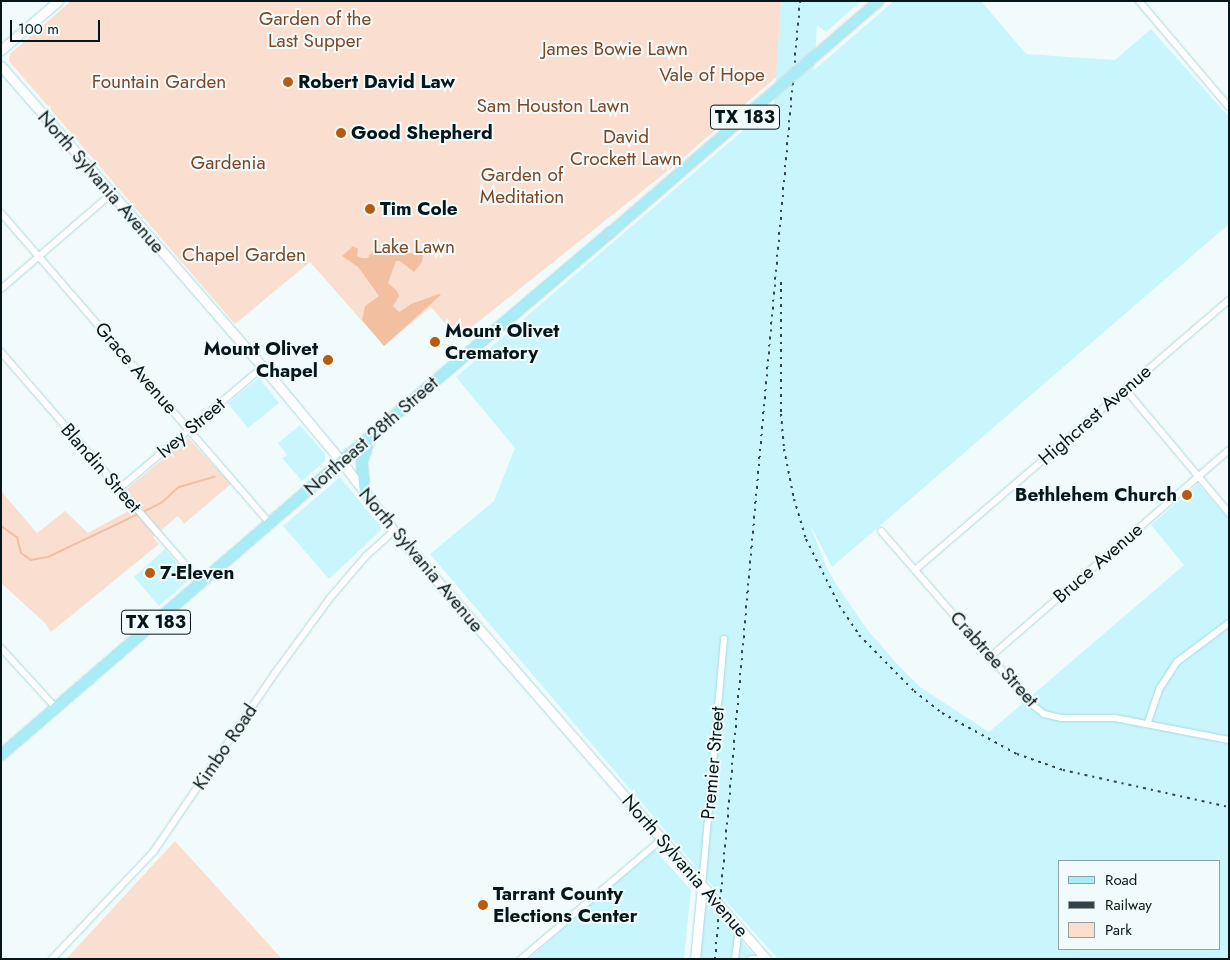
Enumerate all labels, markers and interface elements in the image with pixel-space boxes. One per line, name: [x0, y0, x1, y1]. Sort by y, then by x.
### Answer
park label: Garden of the Last Supper: [259, 8, 371, 52]
scale bar: [12, 10, 102, 42]
text: 100 m: [18, 18, 59, 40]
park label: James Bowie Lawn: [542, 38, 688, 60]
park label: Vale of Hope: [659, 64, 765, 86]
park label: Fountain Garden: [92, 71, 226, 93]
place label: Robert David Law: [298, 71, 455, 93]
marker: Robert David Law: [282, 76, 294, 88]
park label: Sam Houston Lawn: [477, 95, 629, 117]
road number: TX 183: [709, 101, 781, 132]
street label: North Sylvania Avenue: [33, 106, 169, 258]
place label: Good Shepherd: [351, 122, 493, 144]
park label: David Crockett Lawn: [570, 126, 682, 170]
marker: Good Shepherd: [335, 127, 347, 139]
park label: Gardenia: [190, 152, 266, 174]
park label: Garden of Meditation: [480, 164, 564, 208]
place label: Tim Cole: [380, 198, 458, 220]
marker: Tim Cole: [364, 203, 376, 215]
park label: Lake Lawn: [373, 236, 455, 258]
park label: Chapel Garden: [182, 244, 306, 266]
street label: Grace Avenue: [90, 317, 182, 419]
place label: Mount Olivet Crematory: [445, 320, 559, 364]
marker: Mount Olivet Crematory: [429, 336, 441, 348]
place label: Mount Olivet Chapel: [204, 338, 318, 382]
marker: Mount Olivet Chapel: [322, 354, 334, 366]
street label: Highcrest Avenue: [1034, 360, 1156, 470]
street label: Northeast 28th Street: [299, 372, 443, 500]
street label: Ivey Street: [152, 393, 230, 463]
street label: Blandin Street: [56, 419, 146, 517]
street label: North Sylvania Avenue: [354, 483, 488, 637]
place label: Bethlehem Church: [1015, 484, 1177, 506]
marker: Bethlehem Church: [1181, 489, 1193, 501]
street label: Bruce Avenue: [1049, 518, 1147, 608]
place label: 7-Eleven: [160, 562, 234, 584]
marker: 7-Eleven: [144, 567, 156, 579]
road number: TX 183: [120, 606, 192, 638]
street label: Crabtree Street: [945, 606, 1043, 712]
street label: Kimbo Road: [188, 700, 262, 794]
street label: Premier Street: [697, 706, 729, 820]
street label: North Sylvania Avenue: [617, 790, 753, 942]
legend: [1058, 860, 1220, 950]
text: Road: [1105, 869, 1137, 891]
place label: Tarrant County Elections Center: [493, 883, 638, 927]
text: Railway: [1105, 894, 1152, 916]
marker: Tarrant County Elections Center: [477, 899, 489, 911]
text: Park: [1105, 919, 1132, 941]

